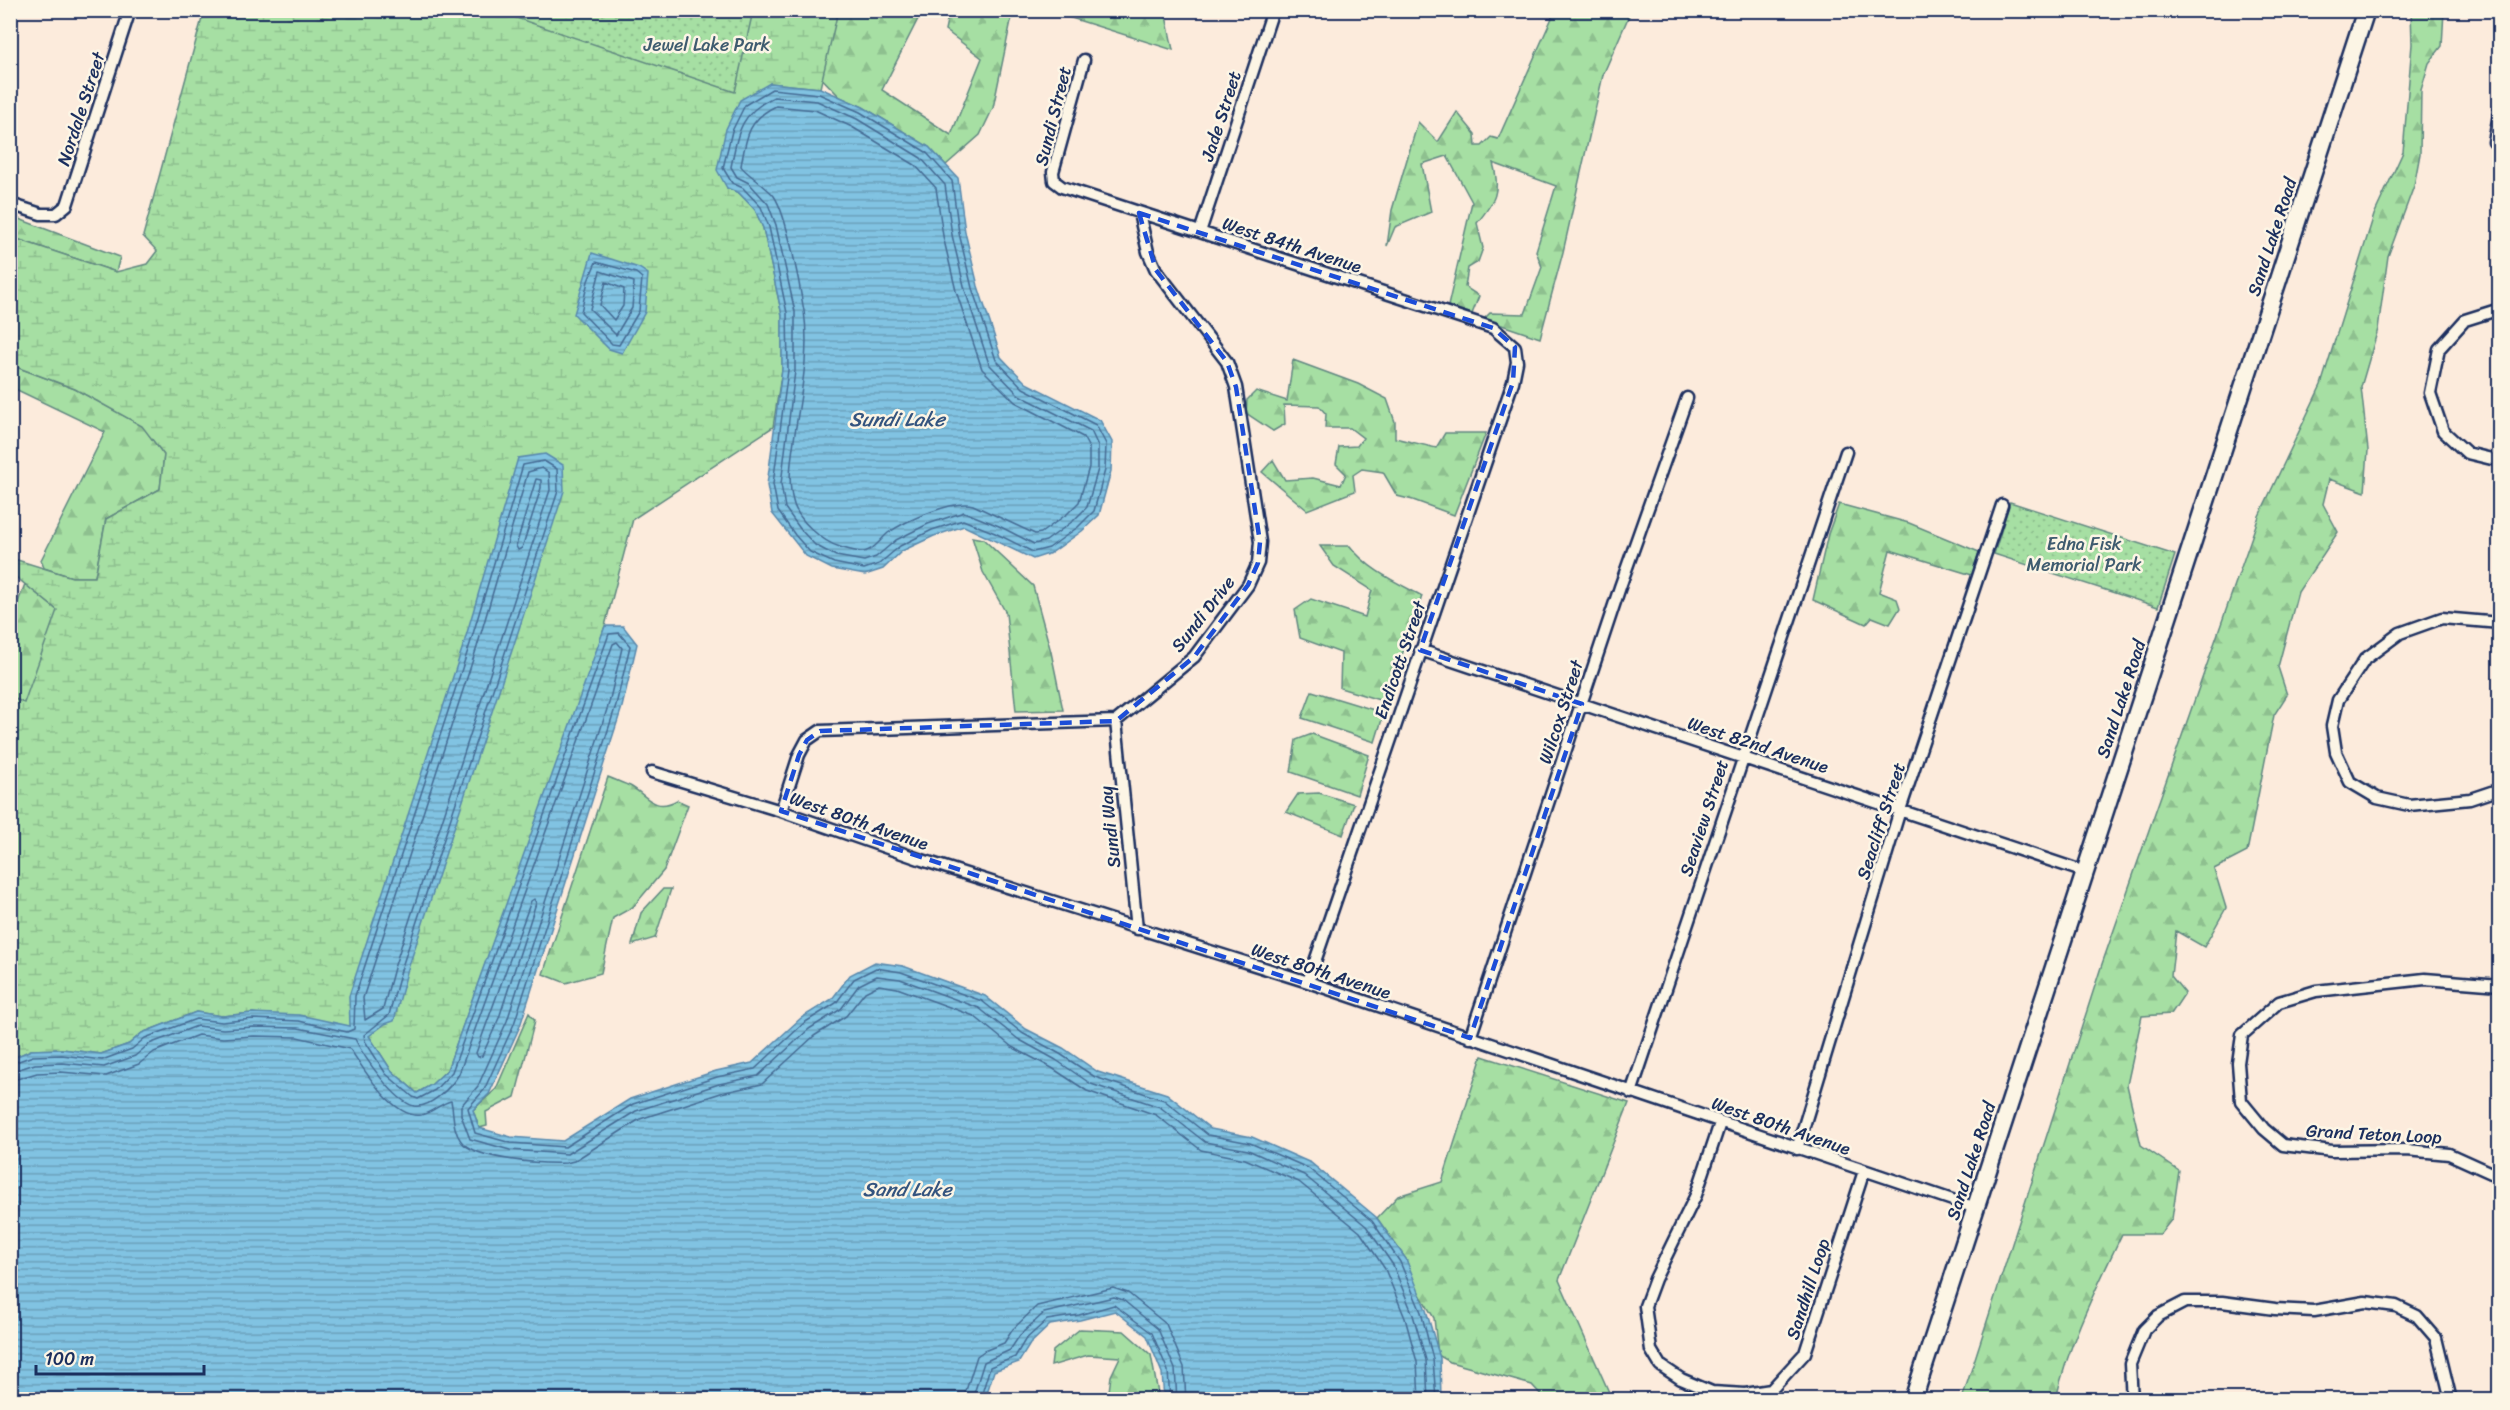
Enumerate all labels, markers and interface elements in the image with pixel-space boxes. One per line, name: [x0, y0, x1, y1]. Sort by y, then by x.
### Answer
park label: Jewel Lake Park: [643, 29, 771, 61]
street label: Nordale Street: [48, 47, 115, 170]
street label: Sundi Street: [1025, 63, 1081, 169]
street label: Jade Street: [1191, 67, 1251, 166]
street label: Sand Lake Road: [2238, 172, 2307, 300]
street label: West 84th Avenue: [1218, 207, 1366, 283]
water label: Sundi Lake: [849, 402, 946, 437]
park label: Edna Fisk Memorial Park: [2026, 528, 2142, 581]
street label: Sundi Drive: [1163, 568, 1243, 660]
street label: Endicott Street: [1365, 596, 1435, 724]
street label: Sand Lake Road: [2087, 634, 2156, 762]
street label: Wilcox Street: [1529, 655, 1593, 768]
street label: West 82nd Avenue: [1683, 707, 1833, 783]
street label: Seaview Street: [1670, 755, 1738, 880]
street label: Seacliff Street: [1847, 758, 1915, 884]
street label: West 80th Avenue: [785, 782, 933, 860]
street label: Sundi Way: [1090, 784, 1130, 870]
street label: West 80th Avenue: [1247, 933, 1395, 1009]
street label: West 80th Avenue: [1707, 1087, 1855, 1165]
street label: Sand Lake Road: [1937, 1096, 2006, 1224]
street label: Grand Teton Loop: [2305, 1114, 2443, 1154]
water label: Sand Lake: [863, 1172, 954, 1207]
street label: Sandhill Loop: [1777, 1234, 1840, 1344]
scale bar: [36, 1338, 204, 1376]
text: 100 m: [45, 1343, 94, 1375]

